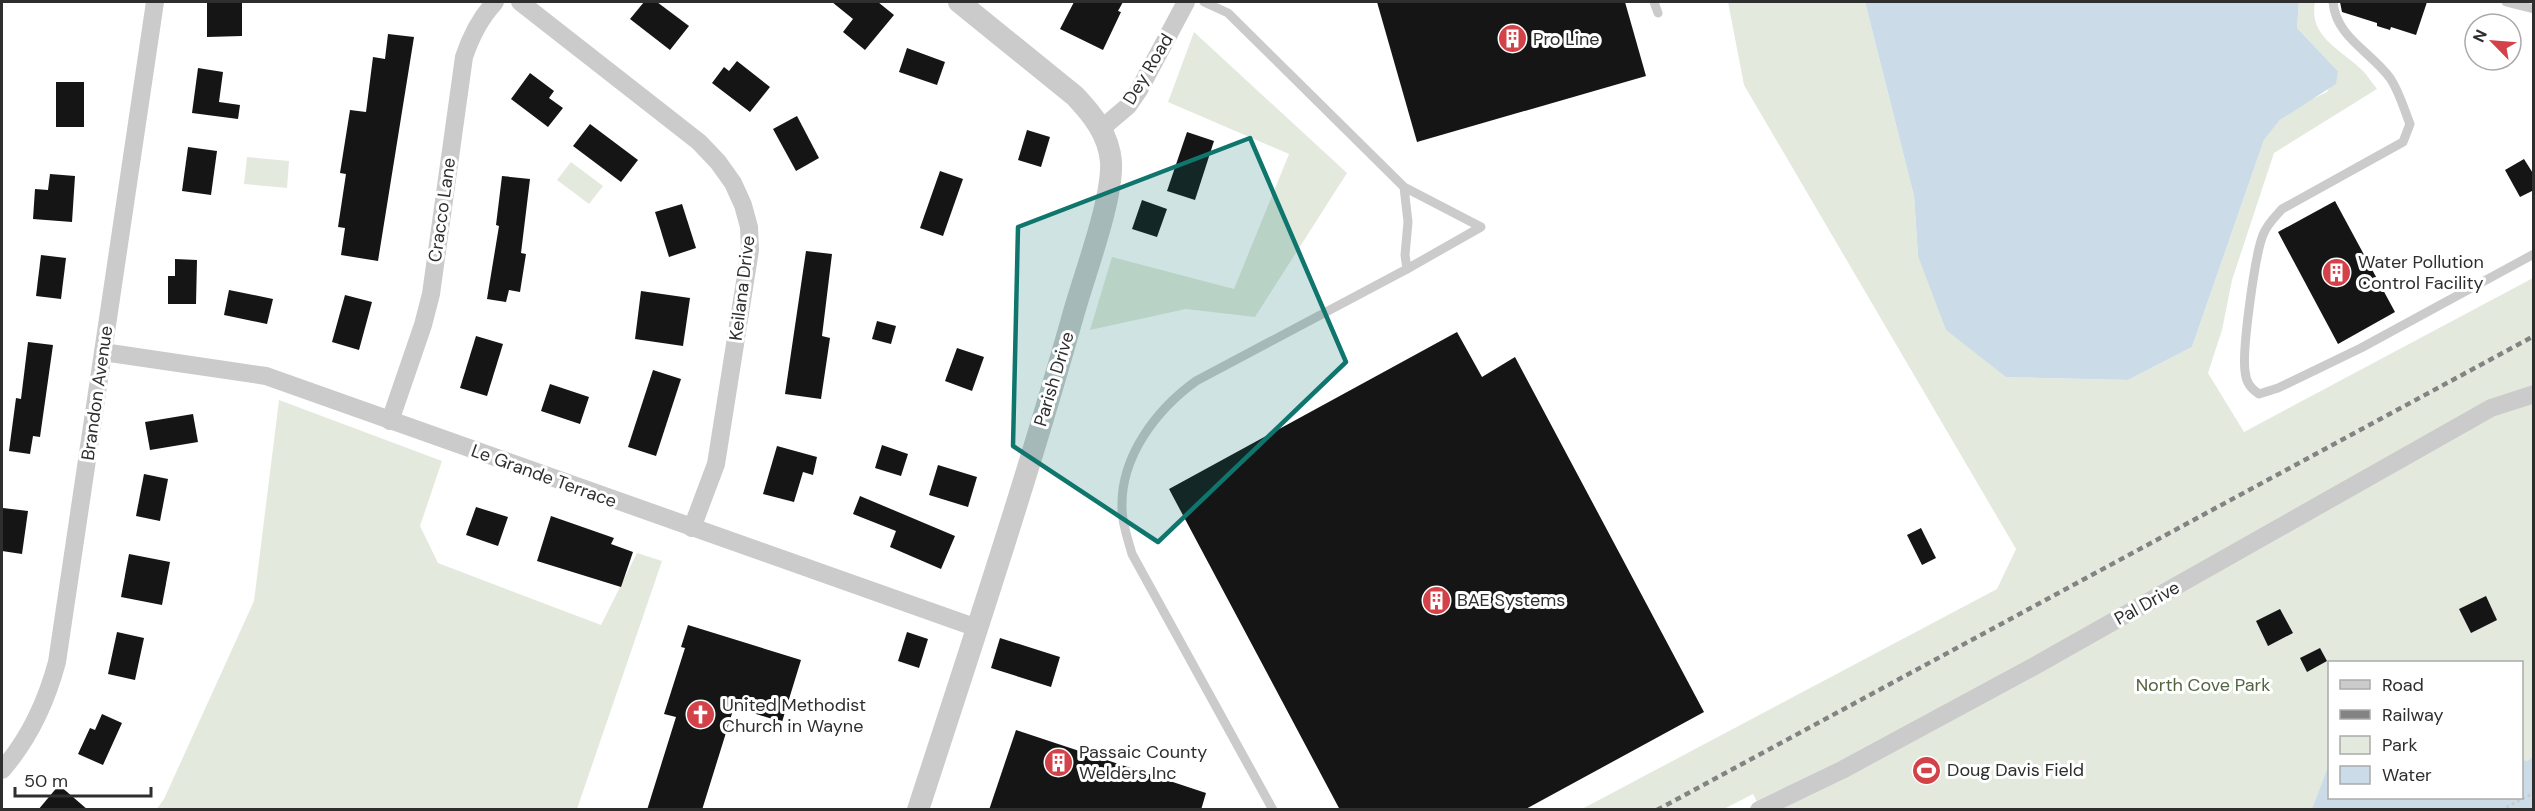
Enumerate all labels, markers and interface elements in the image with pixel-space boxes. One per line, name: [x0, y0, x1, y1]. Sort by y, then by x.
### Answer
north arrow: [2463, 12, 2523, 72]
building icon: Pro Line: [1496, 23, 1528, 55]
text: N: [2468, 26, 2492, 46]
place label: Pro Line: [1533, 27, 1600, 51]
street label: Dey Road: [1117, 29, 1179, 109]
street label: Cracco Lane: [423, 156, 461, 264]
street label: Keilana Drive: [724, 234, 760, 342]
place label: Water Pollution Control Facility: [2358, 250, 2484, 295]
building icon: Water Pollution Control Facility: [2321, 256, 2353, 288]
street label: Brandon Avenue: [76, 324, 118, 462]
street label: Parish Drive: [1028, 329, 1080, 429]
street label: Le Grande Terrace: [468, 439, 620, 513]
street label: Pal Drive: [2110, 575, 2184, 631]
building icon: BAE Systems: [1420, 584, 1452, 616]
place label: BAE Systems: [1457, 588, 1565, 612]
legend: [2328, 661, 2523, 799]
park label: North Cove Park: [2136, 673, 2270, 697]
text: Road: [2382, 673, 2424, 697]
place label: United Methodist Church in Wayne: [722, 693, 866, 738]
church icon: United Methodist Church in Wayne: [685, 699, 717, 731]
text: Railway: [2382, 703, 2444, 727]
text: Park: [2382, 733, 2418, 757]
place label: Passaic County Welders Inc: [1079, 740, 1207, 785]
building icon: Passaic County Welders Inc: [1042, 746, 1074, 778]
sports icon: Doug Davis Field: [1910, 754, 1942, 786]
place label: Doug Davis Field: [1947, 758, 2084, 782]
scale bar: [15, 760, 152, 798]
text: Water: [2382, 763, 2432, 787]
text: 50 m: [24, 769, 68, 793]

